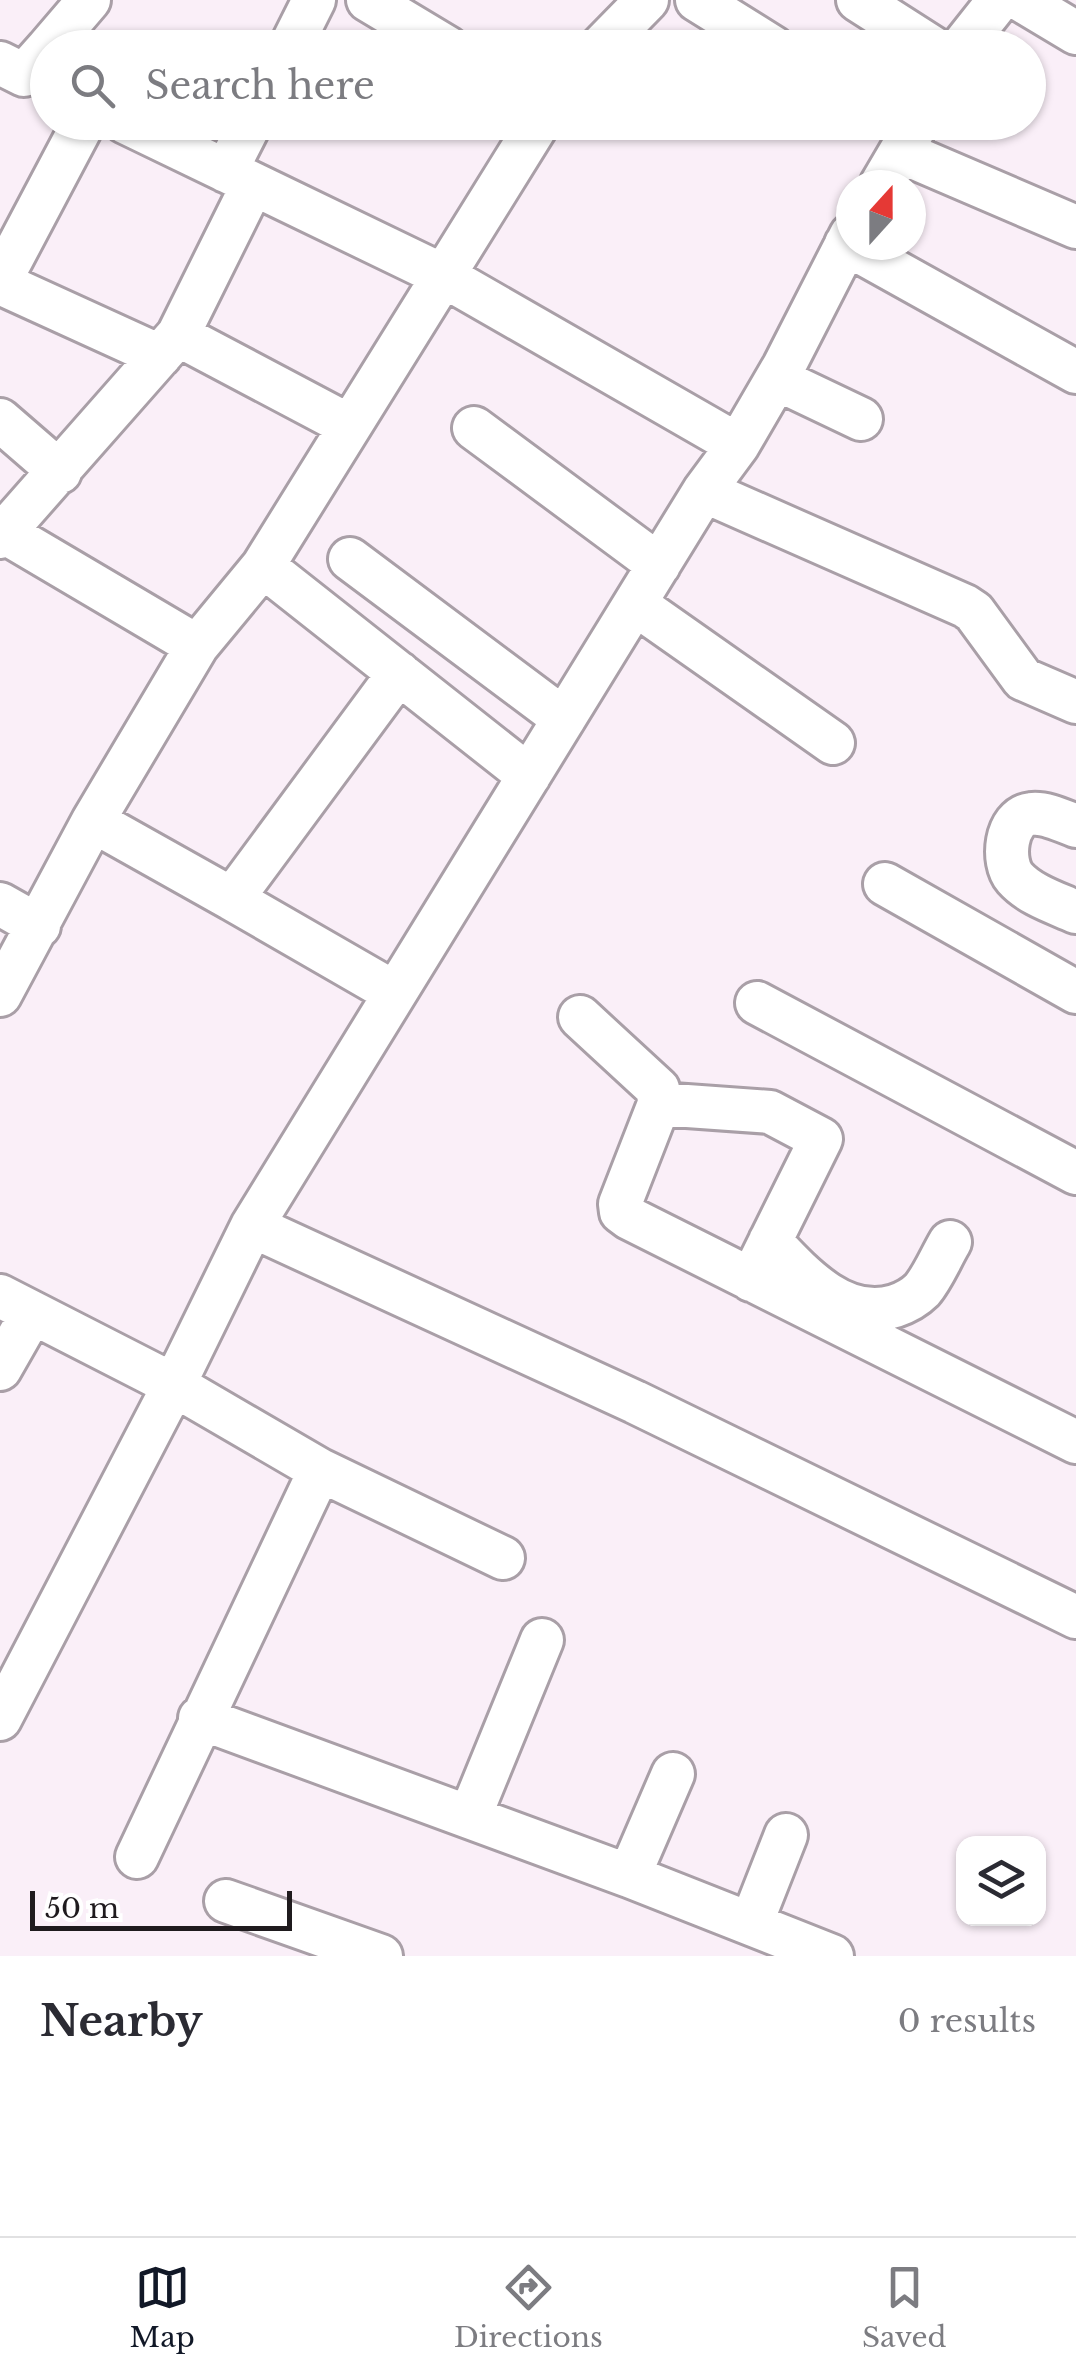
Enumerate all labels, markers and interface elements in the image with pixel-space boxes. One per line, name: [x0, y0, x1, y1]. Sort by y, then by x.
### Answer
search box: [30, 30, 1046, 140]
icon: search: [65, 58, 120, 113]
text: Search here: [145, 62, 375, 109]
north arrow: [836, 170, 926, 260]
map controls: [956, 1836, 1046, 1926]
button: layers: [956, 1836, 1046, 1926]
scale bar: [30, 1886, 292, 1930]
text: 50 m: [45, 1891, 119, 1926]
text: Nearby: [40, 1995, 203, 2047]
text: 0 results: [898, 2001, 1036, 2041]
tab: Map: [130, 2260, 195, 2355]
tab: Directions: [454, 2260, 603, 2355]
tab: Saved: [862, 2260, 946, 2355]

